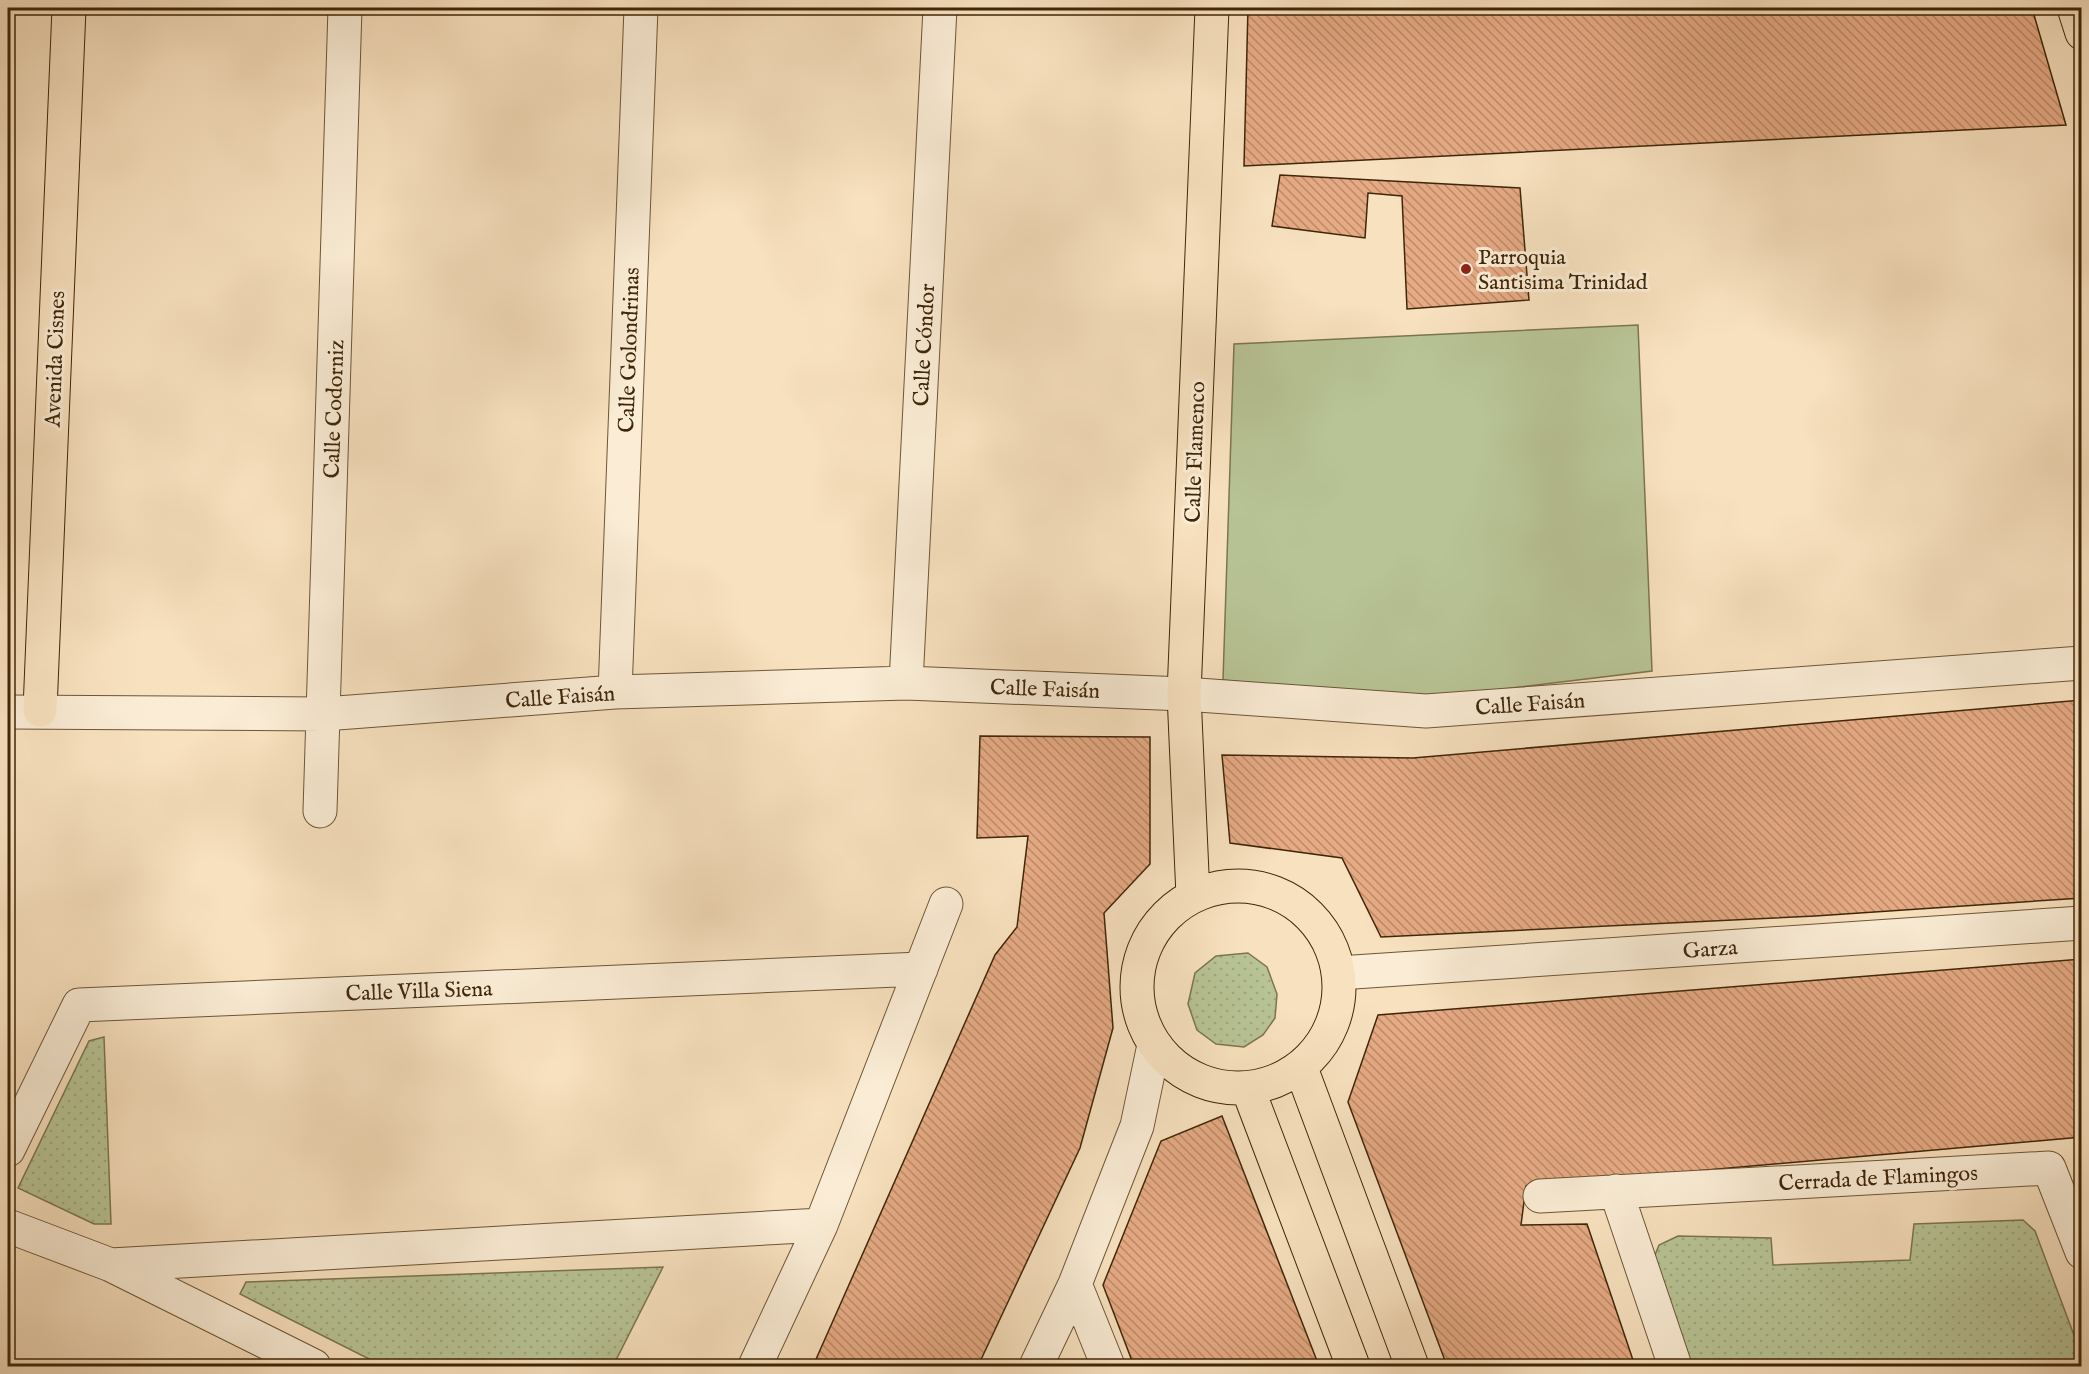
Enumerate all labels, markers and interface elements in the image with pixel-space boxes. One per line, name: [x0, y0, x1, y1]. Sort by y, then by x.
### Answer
place label: Parroquia Santisima Trinidad: [1478, 244, 1648, 297]
marker: Parroquia Santisima Trinidad: [1459, 262, 1473, 276]
street label: Calle Golondrinas: [613, 267, 647, 433]
street label: Calle Cóndor: [908, 283, 942, 407]
street label: Avenida Cisnes: [40, 290, 72, 429]
street label: Calle Codorniz: [319, 339, 351, 479]
street label: Calle Flamenco: [1180, 381, 1212, 523]
street label: Calle Faisán: [989, 674, 1101, 706]
street label: Calle Faisán: [504, 680, 616, 716]
street label: Calle Faisán: [1474, 687, 1586, 723]
street label: Garza: [1682, 934, 1739, 966]
street label: Calle Villa Siena: [345, 975, 494, 1009]
street label: Cerrada de Flamingos: [1778, 1160, 1979, 1198]

